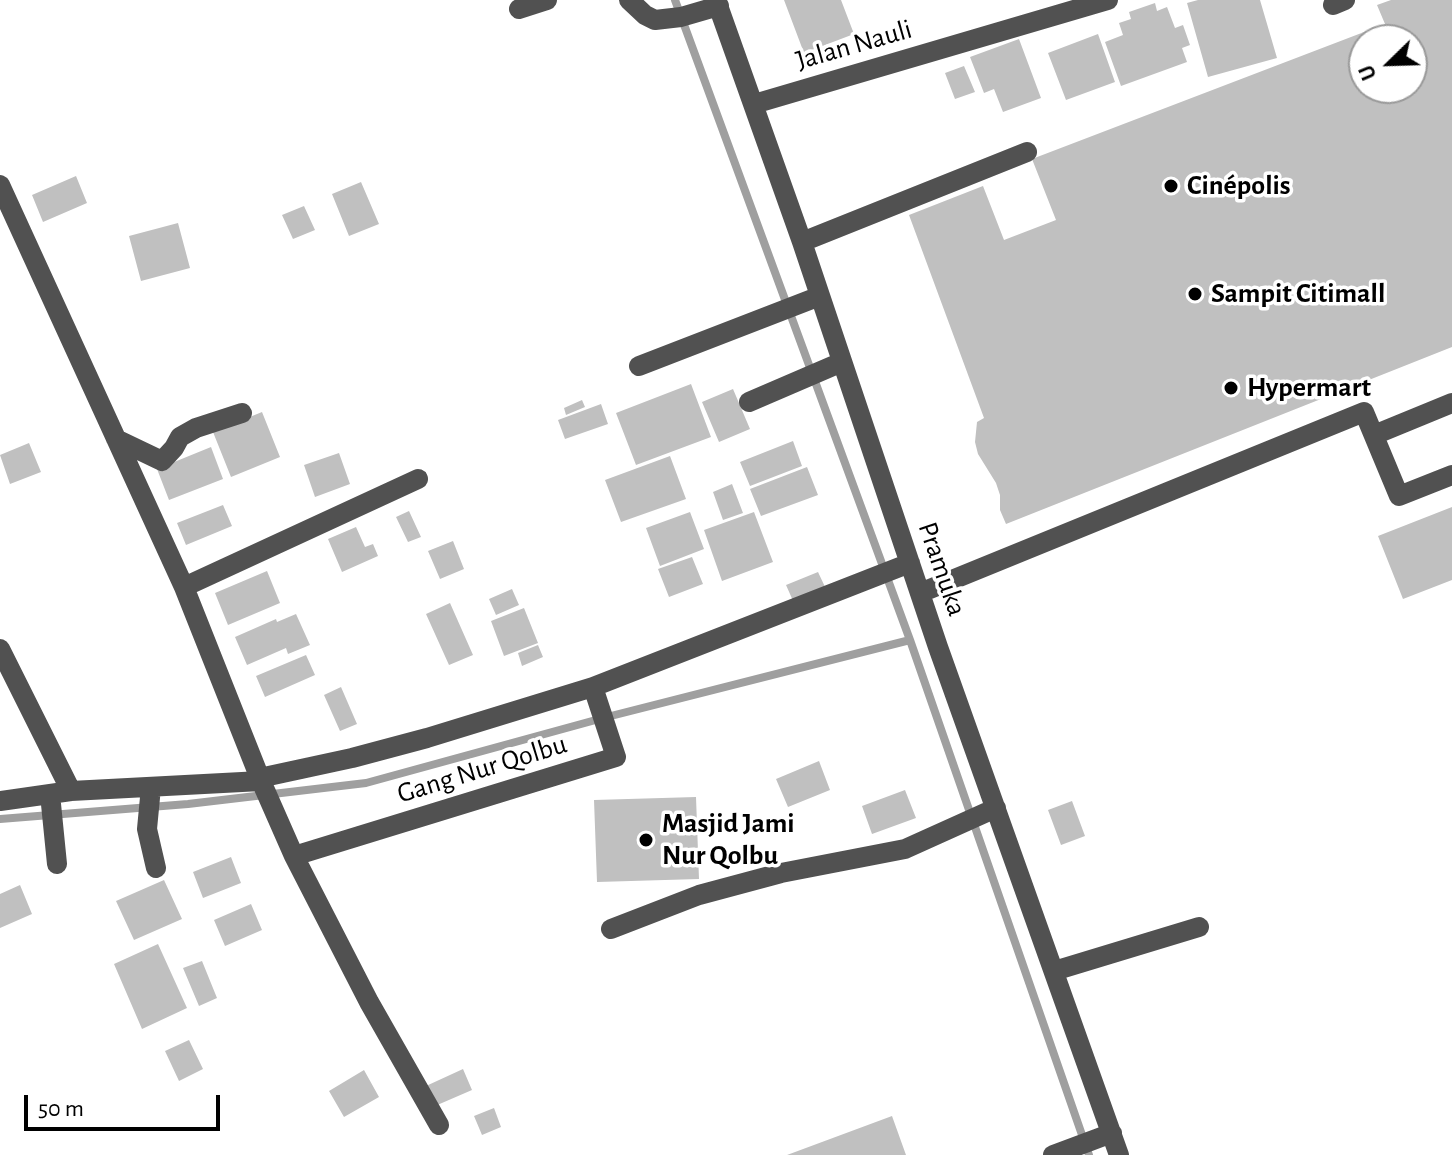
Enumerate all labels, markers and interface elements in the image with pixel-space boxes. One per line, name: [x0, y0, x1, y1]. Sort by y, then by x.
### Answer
street label: Jalan Nauli: [792, 12, 916, 78]
north arrow: [1348, 24, 1428, 104]
text: U: [1355, 62, 1381, 83]
place label: Cinépolis: [1187, 169, 1291, 203]
marker: Cinépolis: [1162, 177, 1180, 195]
place label: Sampit Citimall: [1211, 277, 1385, 311]
marker: Sampit Citimall: [1186, 285, 1204, 303]
place label: Hypermart: [1247, 371, 1371, 405]
marker: Hypermart: [1222, 379, 1240, 397]
street label: Pramuka: [910, 517, 974, 621]
street label: Gang Nur Qolbu: [393, 727, 571, 811]
place label: Masjid Jami Nur Qolbu: [662, 807, 795, 873]
marker: Masjid Jami Nur Qolbu: [637, 831, 655, 849]
scale bar: [28, 1079, 224, 1129]
text: 50 m: [38, 1097, 84, 1121]

